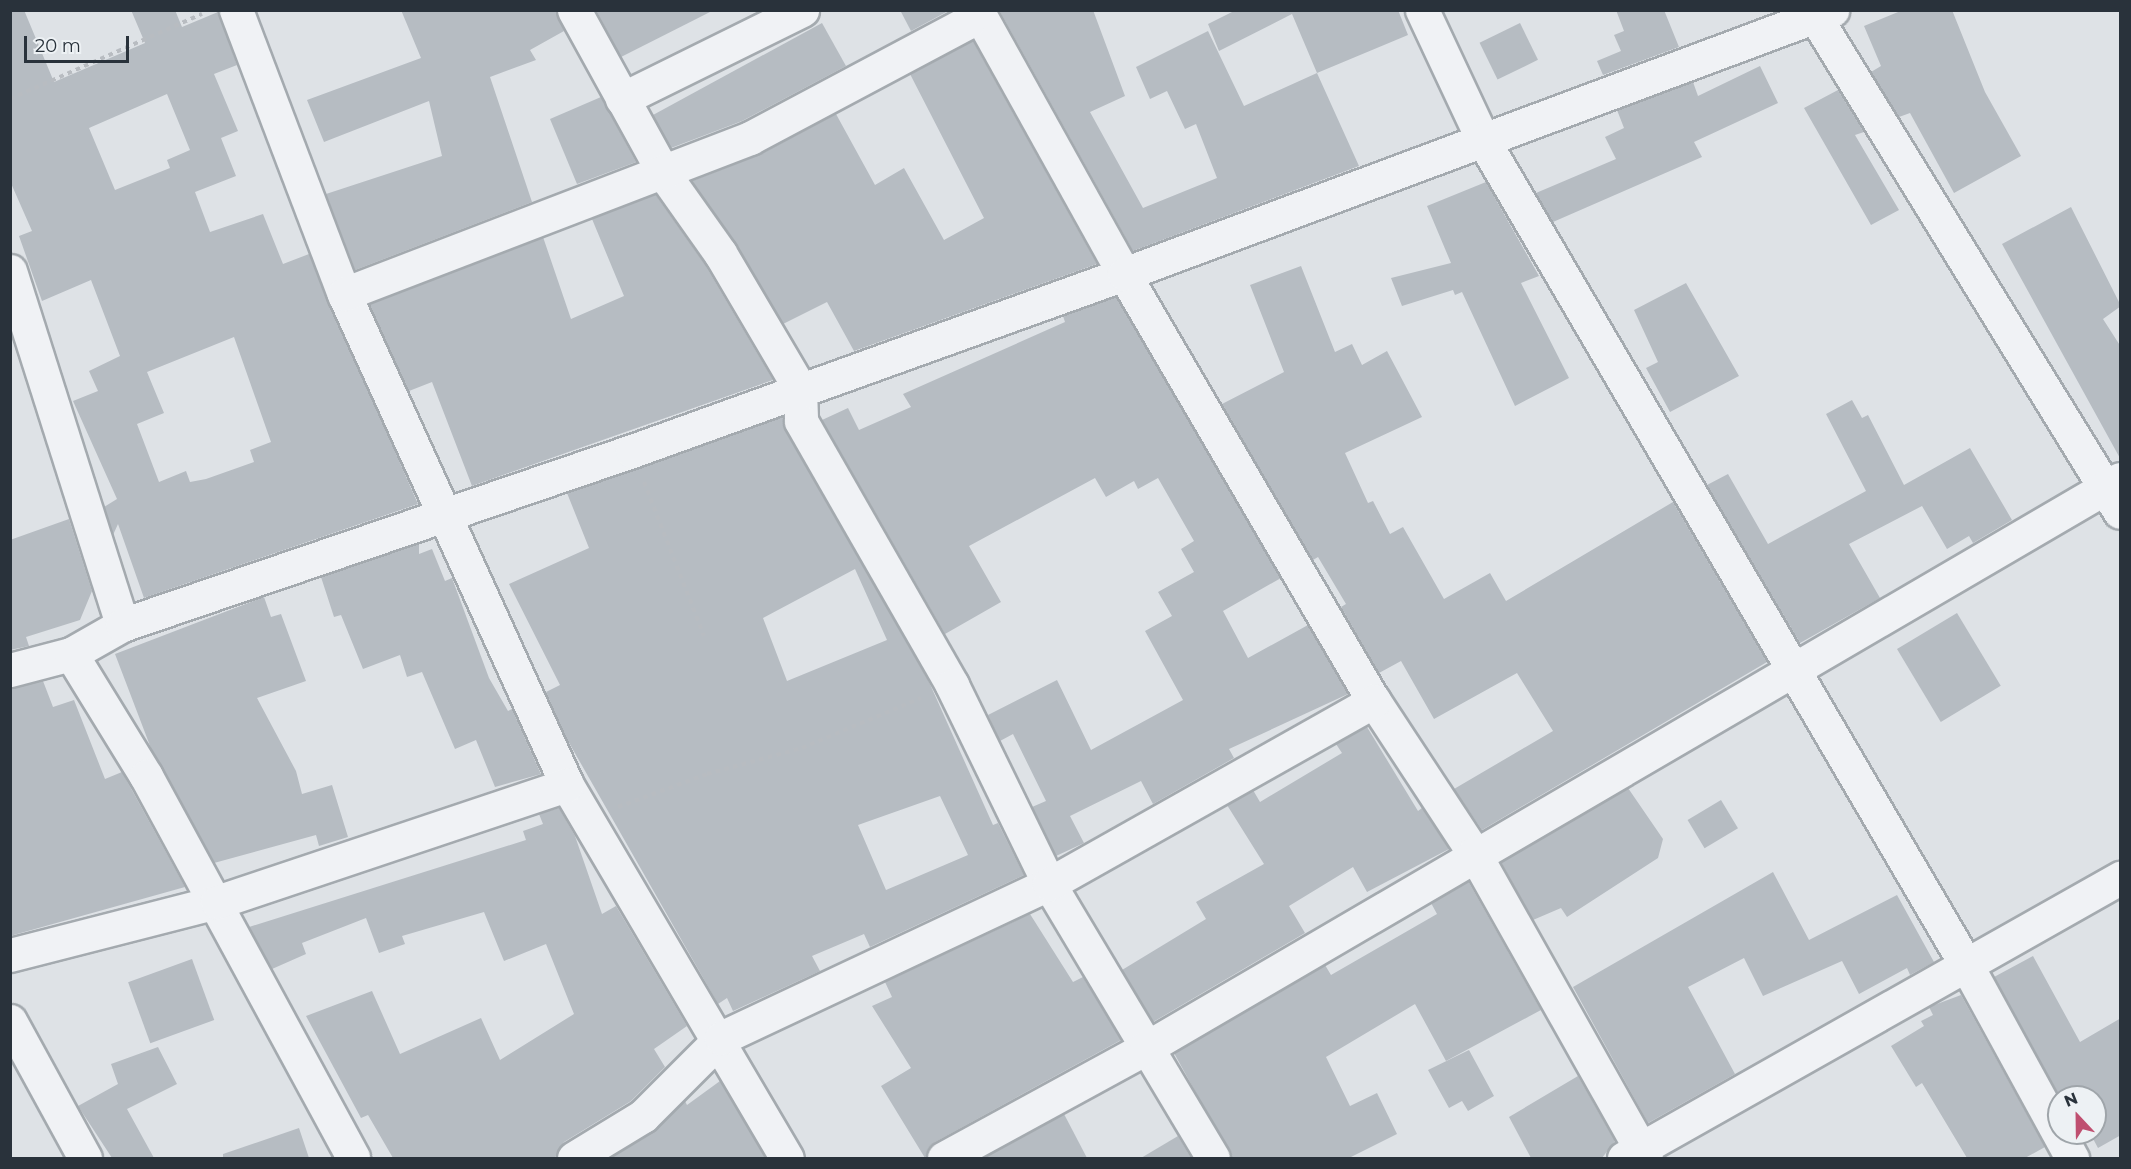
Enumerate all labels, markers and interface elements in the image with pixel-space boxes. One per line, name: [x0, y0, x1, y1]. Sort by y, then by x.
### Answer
scale bar: [27, 24, 132, 62]
text: 20 m: [35, 35, 81, 57]
north arrow: [2047, 1085, 2107, 1145]
text: N: [2061, 1088, 2080, 1111]

